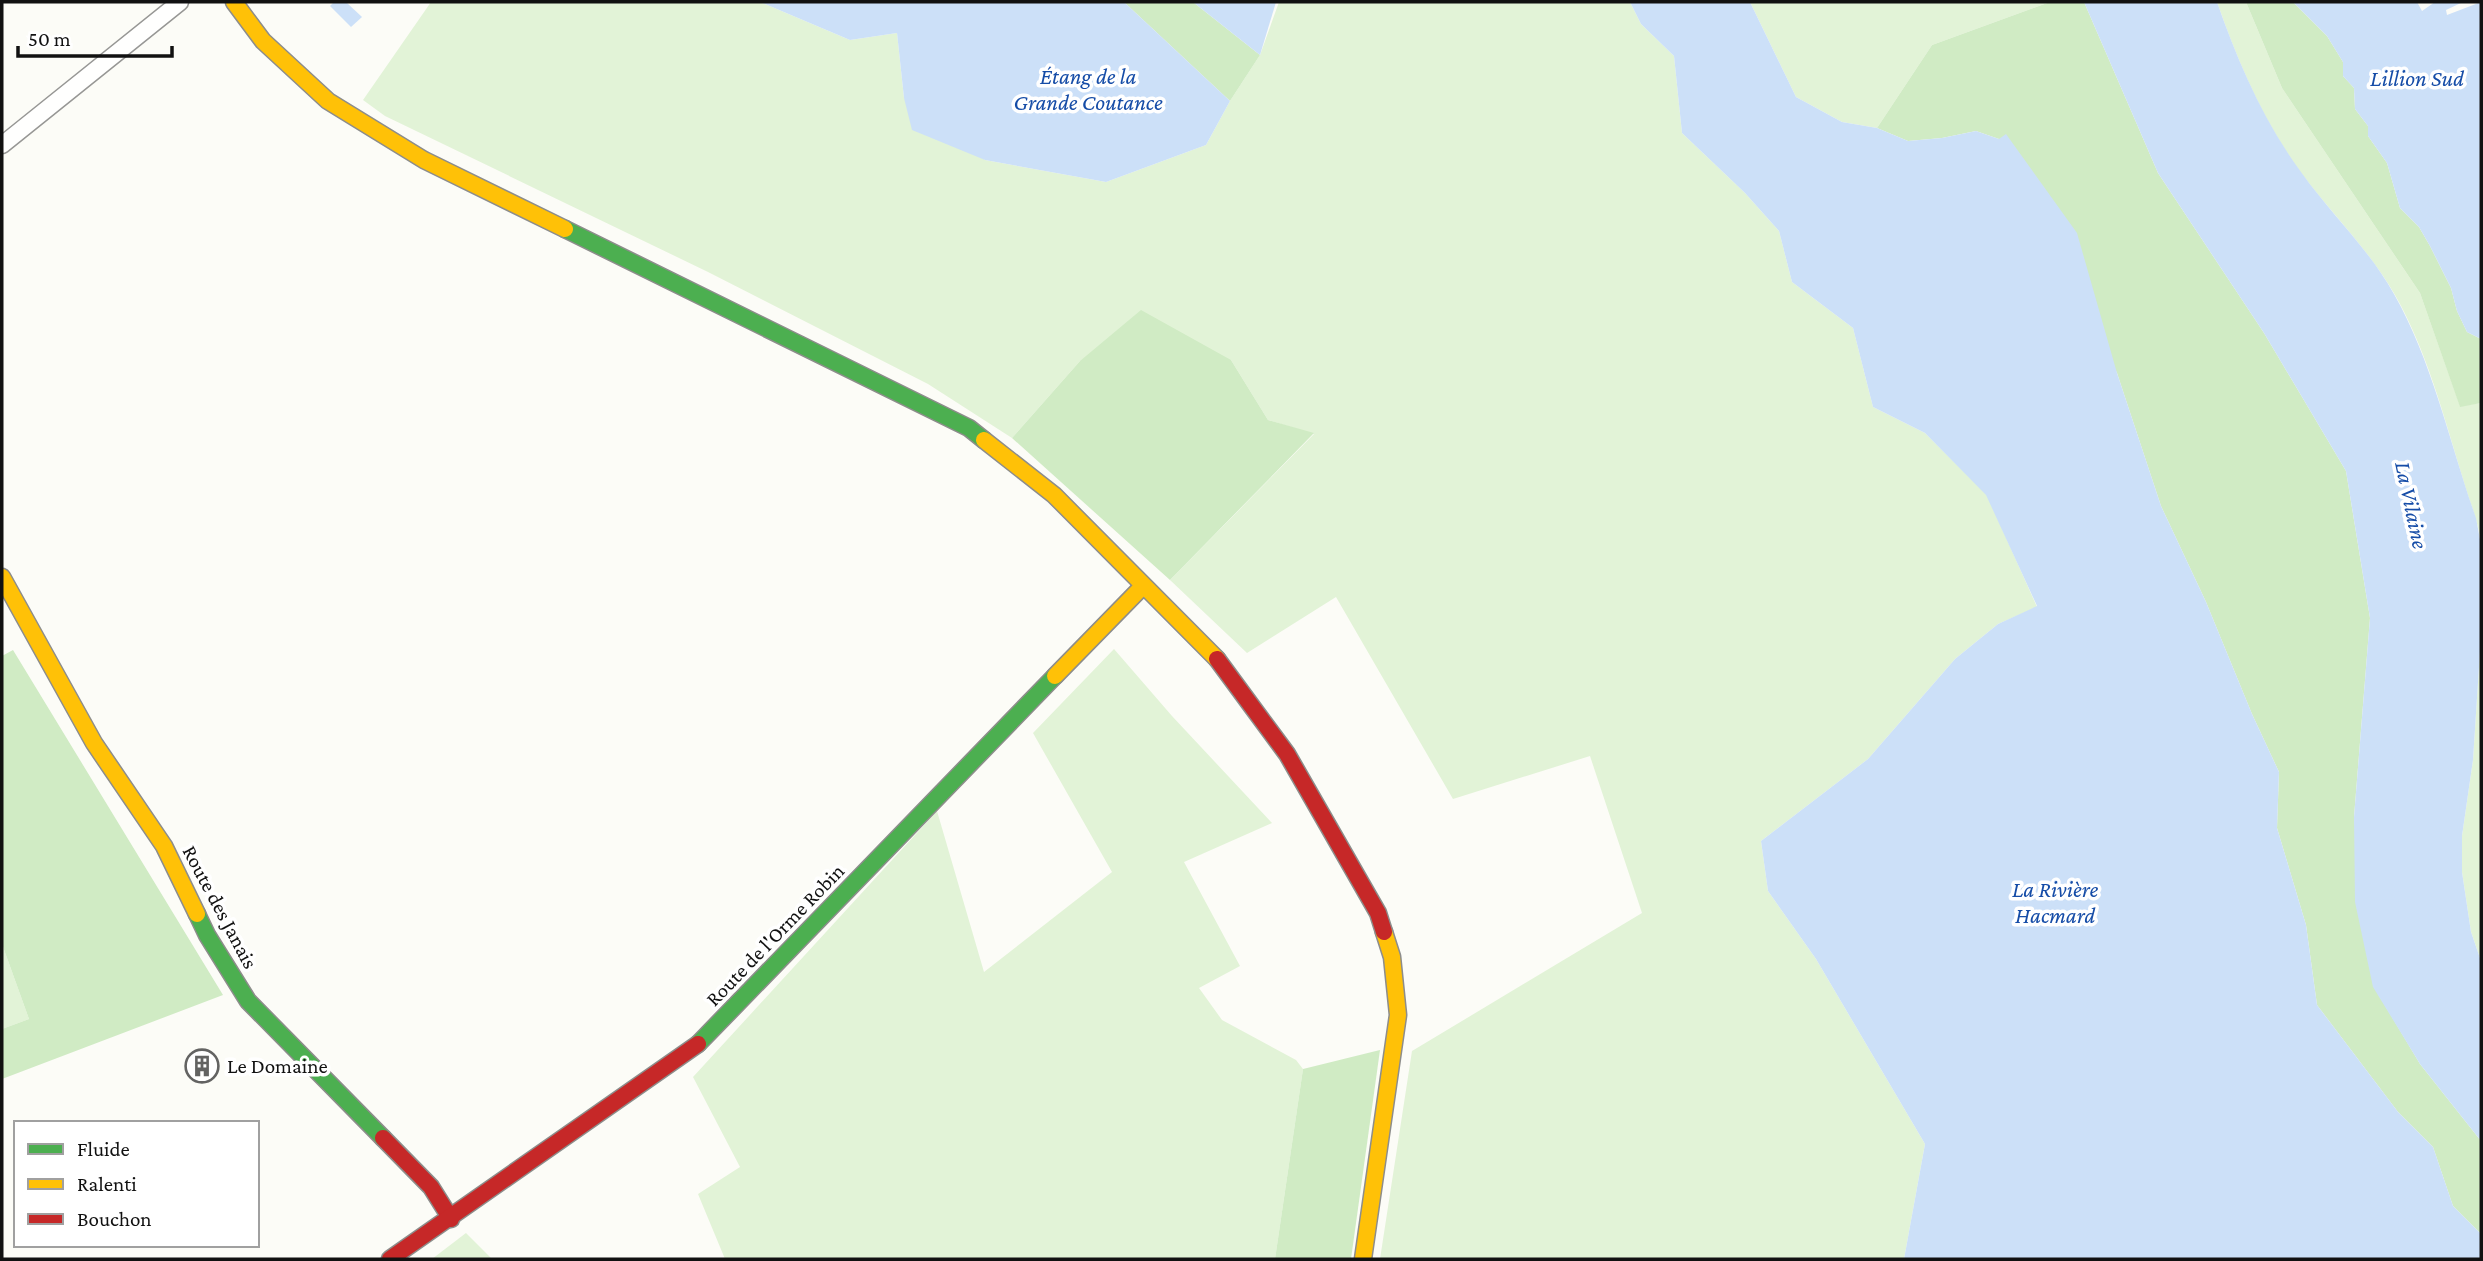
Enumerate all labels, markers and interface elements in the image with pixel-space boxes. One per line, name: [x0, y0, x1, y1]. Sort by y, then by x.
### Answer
scale bar: [18, 14, 172, 58]
text: 50 m: [28, 27, 71, 51]
water label: Étang de la Grande Coutance: [1013, 63, 1163, 115]
water label: Lillion Sud: [2370, 65, 2465, 91]
water label: La Vilaine: [2390, 459, 2434, 551]
street label: Route des Janais: [177, 841, 263, 973]
street label: Route de l'Orme Robin: [701, 859, 849, 1011]
water label: La Rivière Hacmard: [2012, 876, 2098, 928]
building icon: Le Domaine: [183, 1047, 221, 1085]
place label: Le Domaine: [227, 1054, 328, 1078]
legend: [14, 1121, 259, 1247]
text: Fluide: [77, 1137, 130, 1161]
text: Ralenti: [77, 1172, 137, 1196]
text: Bouchon: [77, 1207, 152, 1231]

